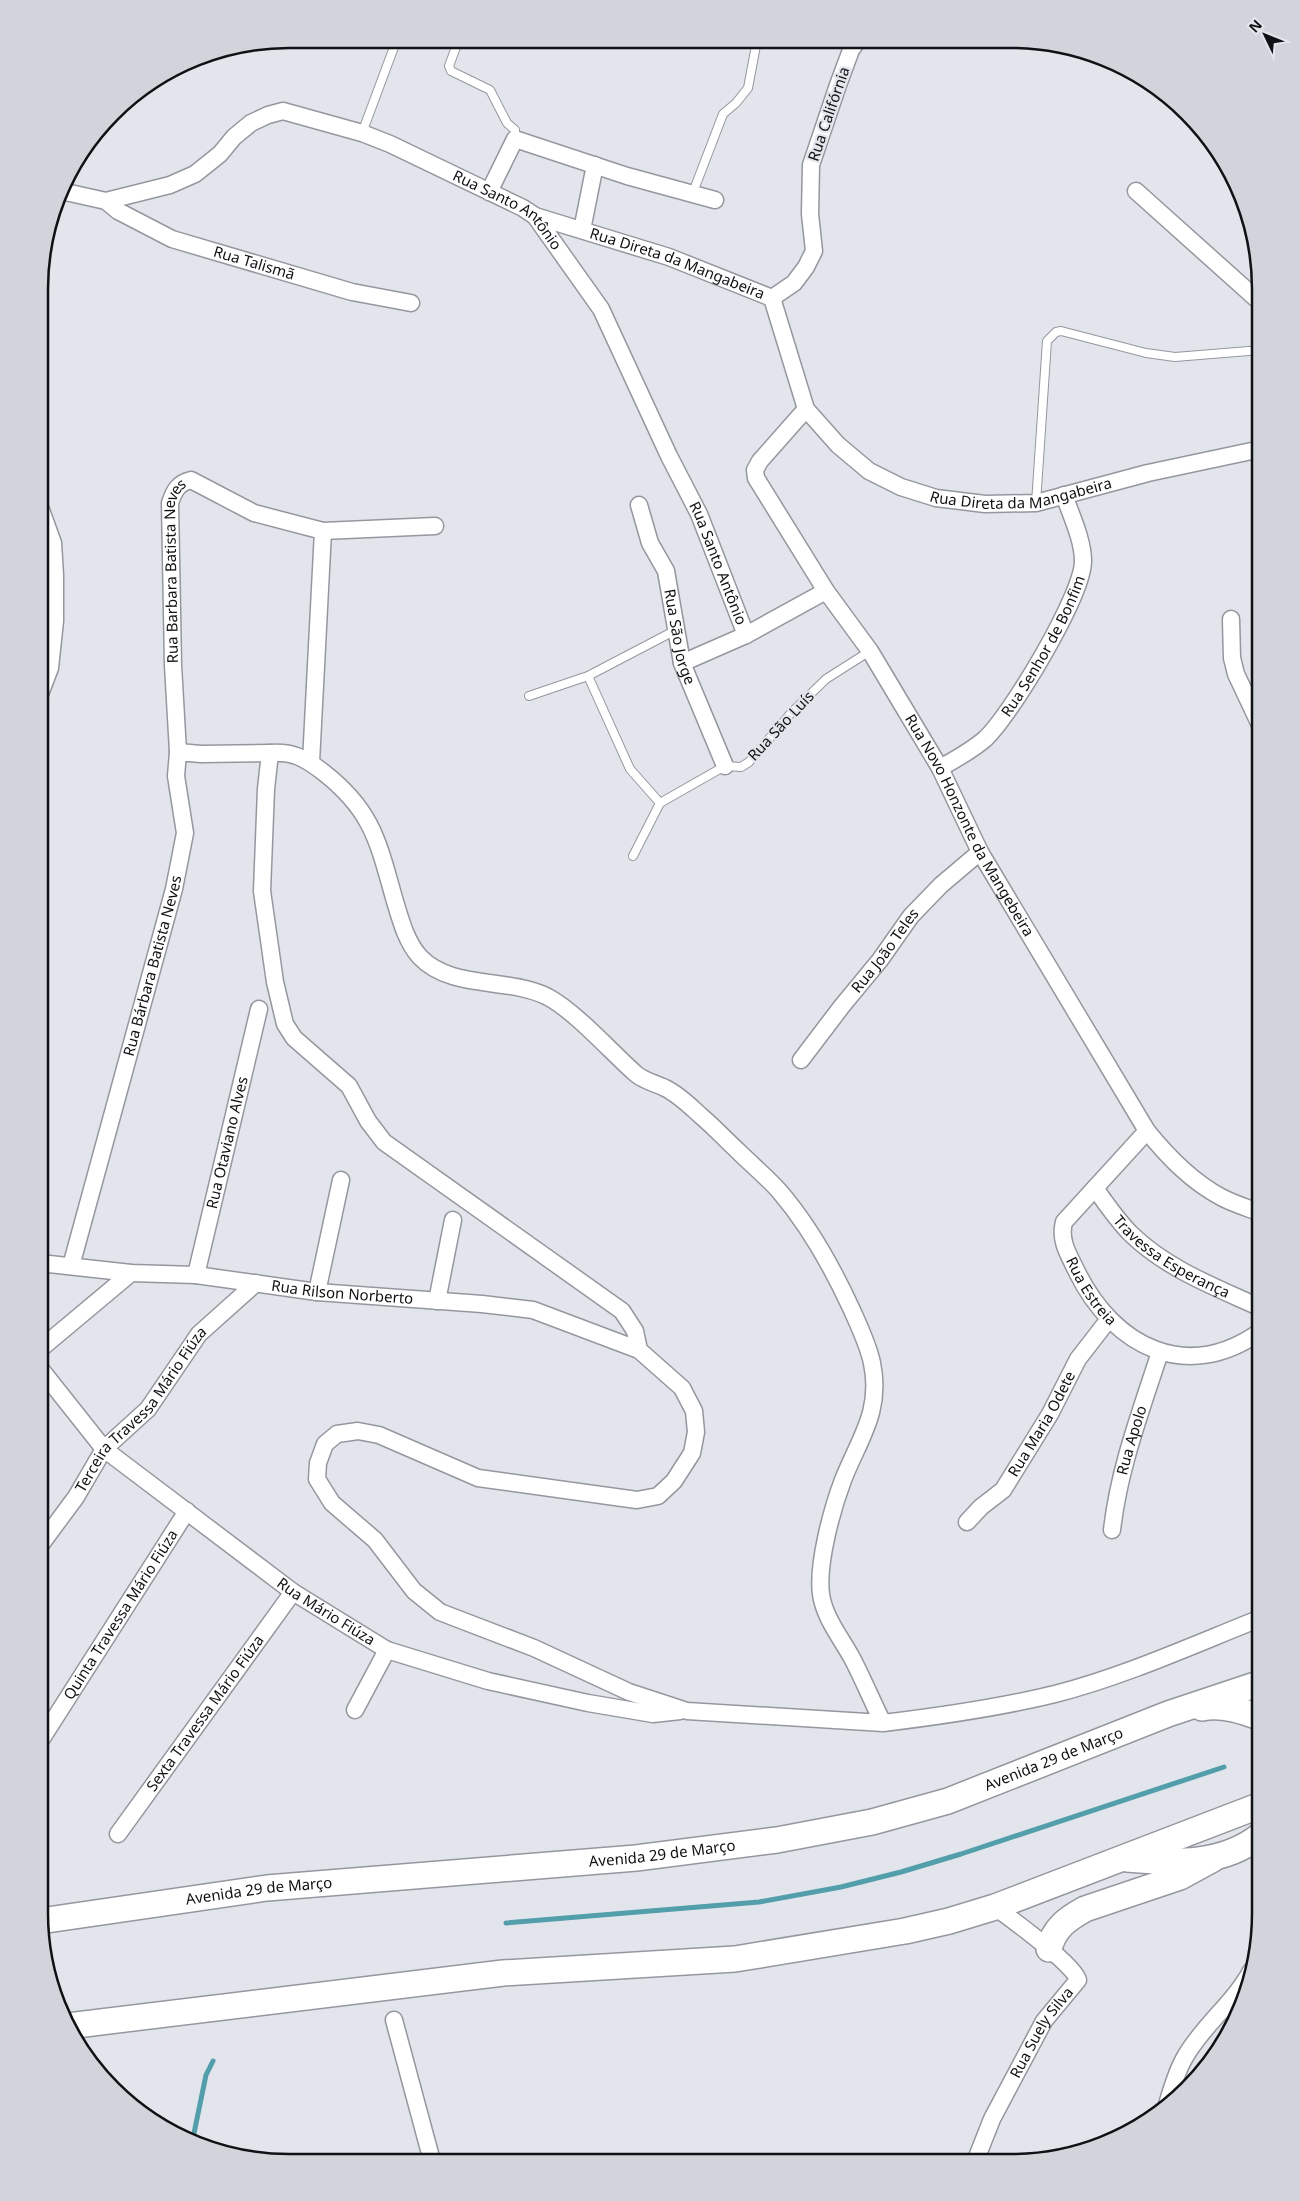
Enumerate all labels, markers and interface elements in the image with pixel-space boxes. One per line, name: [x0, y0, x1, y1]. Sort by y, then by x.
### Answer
north arrow: [1240, 10, 1290, 60]
text: N: [1244, 15, 1266, 36]
street label: Rua Califórnia: [803, 64, 854, 164]
street label: Rua Santo Antônio: [450, 165, 567, 254]
street label: Rua Direta da Mangabeira: [588, 222, 768, 303]
street label: Rua Talismã: [211, 241, 297, 284]
street label: Rua Direta da Mangabeira: [928, 472, 1114, 513]
street label: Rua Barbara Batista Neves: [159, 473, 190, 664]
street label: Rua Santo Antônio: [685, 498, 752, 628]
street label: Rua Senhor de Bonfim: [996, 573, 1089, 720]
street label: Rua São Jorge: [660, 587, 701, 687]
street label: Rua São Luís: [743, 686, 818, 765]
street label: Rua Novo Honzonte da Mangebeira: [901, 710, 1039, 940]
street label: Rua Bárbara Batista Neves: [118, 874, 185, 1058]
street label: Rua João Teles: [846, 903, 922, 996]
street label: Rua Otaviano Alves: [201, 1074, 252, 1211]
street label: Travessa Esperança: [1109, 1211, 1233, 1302]
street label: Rua Estreia: [1062, 1253, 1121, 1329]
street label: Rua Rilson Norberto: [270, 1275, 414, 1308]
street label: Terceira Travessa Mário Fiúza: [70, 1321, 210, 1496]
street label: Rua Maria Odete: [1003, 1367, 1079, 1480]
street label: Rua Apolo: [1111, 1403, 1151, 1477]
street label: Quinta Travessa Mário Fiúza: [58, 1525, 182, 1703]
street label: Rua Mário Fiúza: [273, 1572, 379, 1649]
street label: Sexta Travessa Mário Fiúza: [141, 1630, 268, 1795]
street label: Avenida 29 de Março: [981, 1722, 1126, 1795]
street label: Avenida 29 de Março: [588, 1834, 736, 1871]
street label: Avenida 29 de Março: [184, 1872, 333, 1909]
street label: Rua Suely Silva: [1005, 1982, 1077, 2081]

